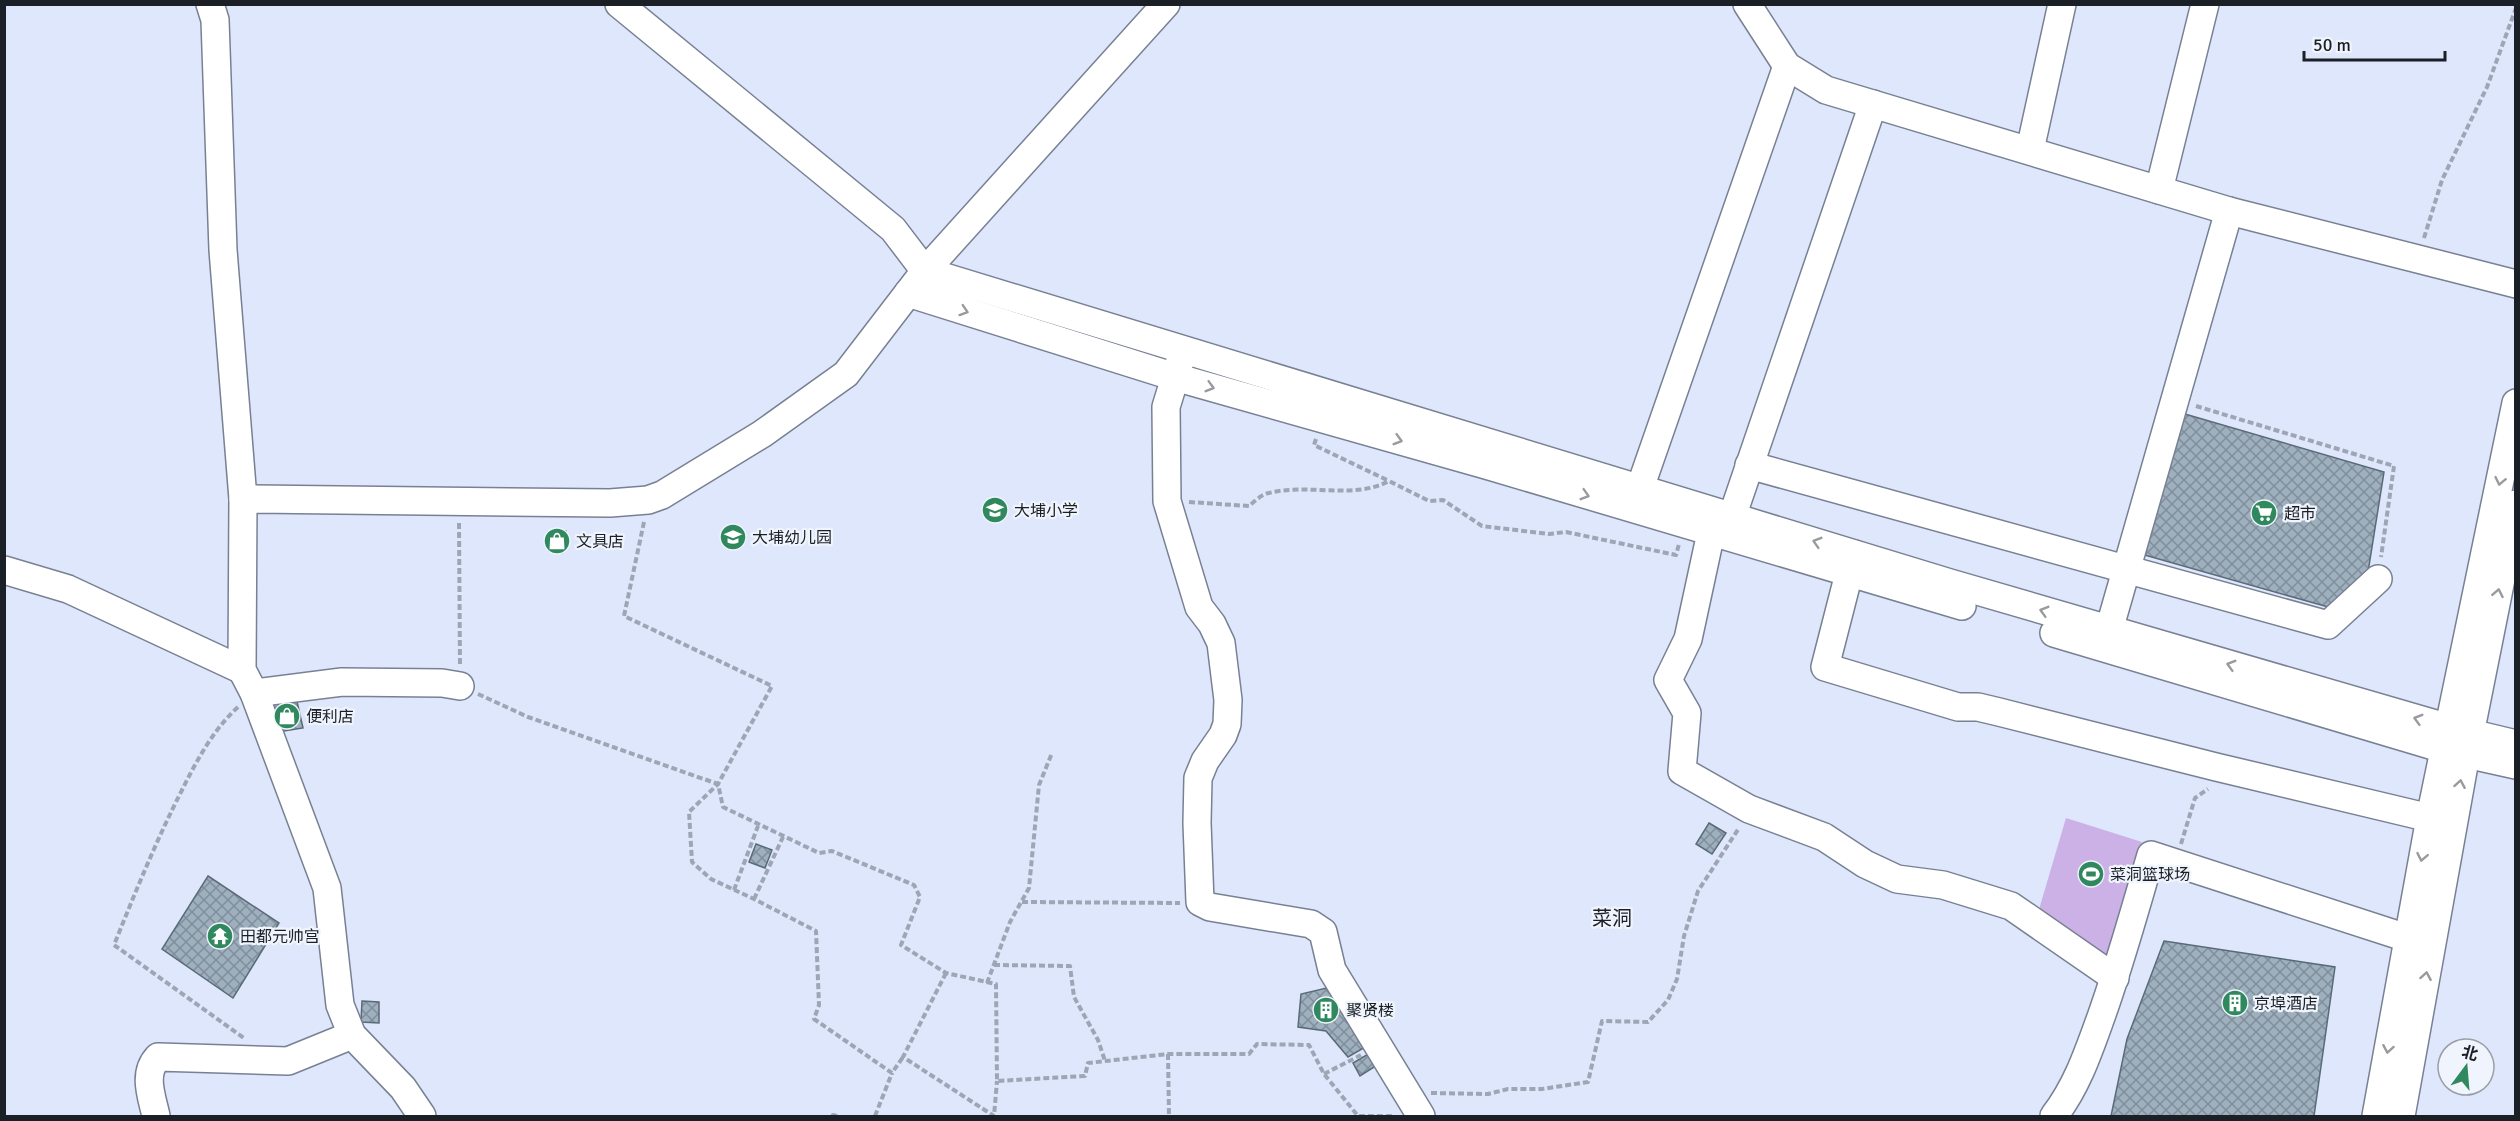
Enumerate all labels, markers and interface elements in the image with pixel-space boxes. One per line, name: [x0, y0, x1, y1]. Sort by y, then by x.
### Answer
scale bar: [2304, 24, 2445, 62]
text: 50 m: [2313, 34, 2351, 56]
one-way arrow: [958, 303, 969, 316]
one-way arrow: [1204, 380, 1215, 392]
one-way arrow: [1392, 433, 1403, 445]
one-way arrow: [2494, 475, 2507, 485]
one-way arrow: [1579, 488, 1590, 500]
school or university icon: 大埔小学: [980, 495, 1010, 525]
supermarket icon: 超市: [2249, 498, 2279, 528]
place label: 大埔小学: [1014, 501, 1078, 521]
place label: 超市: [2284, 504, 2316, 524]
school or university icon: 大埔幼儿园: [718, 522, 748, 552]
shop icon: 文具店: [542, 526, 572, 556]
place label: 大埔幼儿园: [752, 528, 832, 548]
place label: 文具店: [576, 532, 624, 552]
one-way arrow: [1812, 537, 1823, 549]
one-way arrow: [2491, 588, 2504, 598]
one-way arrow: [2039, 606, 2050, 618]
one-way arrow: [2226, 660, 2237, 672]
shop icon: 便利店: [272, 701, 302, 731]
place label: 便利店: [306, 707, 354, 727]
one-way arrow: [2413, 714, 2424, 726]
one-way arrow: [2453, 780, 2466, 790]
one-way arrow: [2416, 851, 2429, 861]
sports icon: 菜洞篮球场: [2076, 859, 2106, 889]
place label: 菜洞篮球场: [2110, 865, 2190, 885]
district label: 菜洞: [1592, 906, 1632, 931]
temple icon: 田都元帅宫: [205, 921, 235, 951]
place label: 田都元帅宫: [240, 927, 320, 947]
one-way arrow: [2419, 972, 2432, 982]
building icon: 京埠酒店: [2220, 988, 2250, 1018]
place label: 京埠酒店: [2254, 994, 2318, 1014]
building icon: 聚贤楼: [1311, 995, 1341, 1025]
place label: 聚贤楼: [1346, 1001, 1394, 1021]
north arrow: [2436, 1037, 2496, 1097]
text: 北: [2459, 1042, 2480, 1065]
one-way arrow: [2382, 1044, 2394, 1053]

